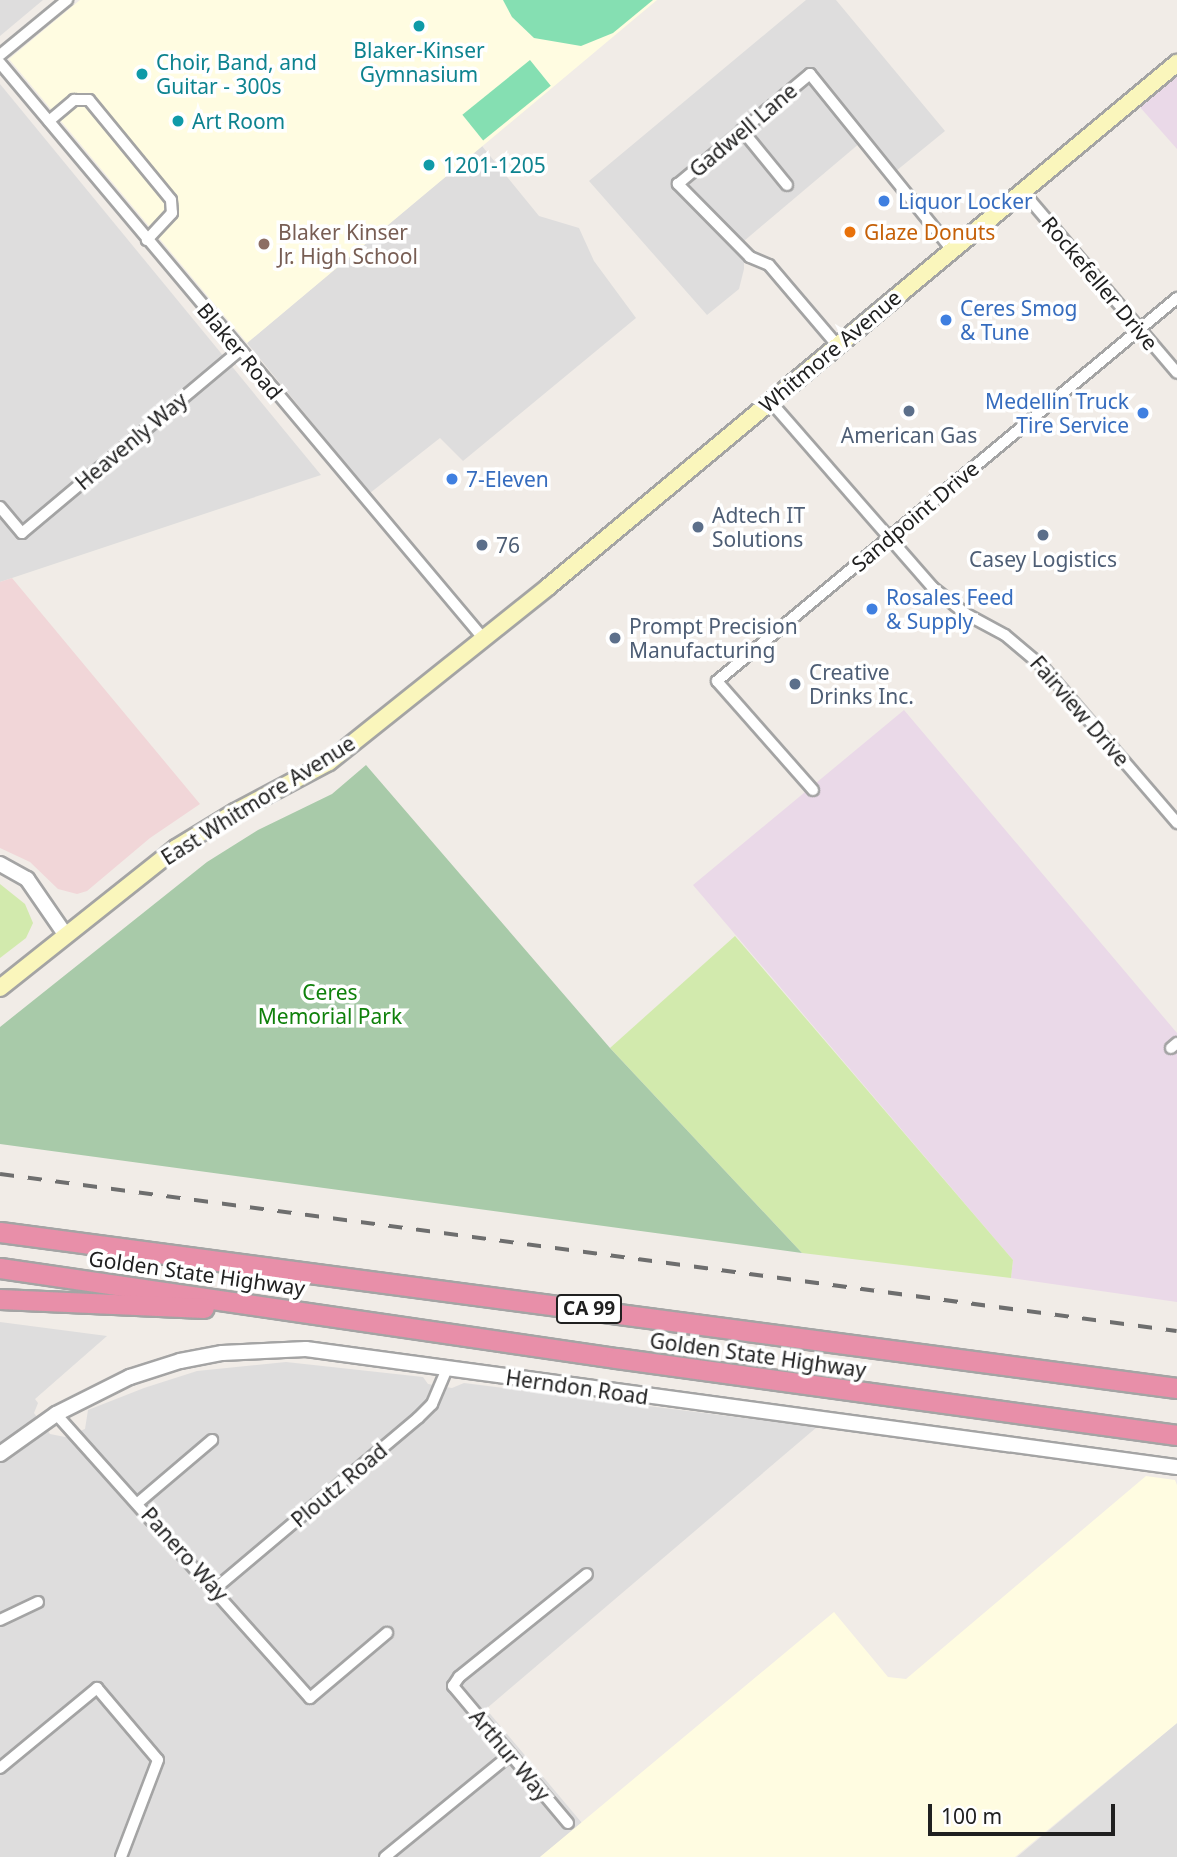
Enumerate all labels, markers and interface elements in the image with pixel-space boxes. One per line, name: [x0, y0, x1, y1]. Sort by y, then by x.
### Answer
marker: Blaker-Kinser Gymnasium: [411, 18, 427, 34]
place label: Blaker-Kinser Gymnasium: [353, 37, 485, 87]
place label: Choir, Band, and Guitar - 300s: [156, 49, 317, 99]
marker: Choir, Band, and Guitar - 300s: [134, 66, 150, 82]
street label: Gadwell Lane: [684, 78, 802, 182]
place label: Art Room: [192, 108, 285, 134]
marker: Art Room: [170, 113, 186, 129]
place label: 1201-1205: [443, 152, 546, 178]
marker: 1201-1205: [421, 157, 437, 173]
place label: Liquor Locker: [898, 188, 1033, 214]
marker: Liquor Locker: [876, 193, 892, 209]
street label: Rockefeller Drive: [1037, 211, 1163, 355]
place label: Blaker Kinser Jr. High School: [278, 219, 418, 269]
place label: Glaze Donuts: [864, 219, 995, 245]
marker: Glaze Donuts: [842, 224, 858, 240]
marker: Blaker Kinser Jr. High School: [256, 236, 272, 252]
street label: Whitmore Avenue: [754, 284, 906, 418]
place label: Ceres Smog & Tune: [960, 295, 1078, 345]
street label: Blaker Road: [192, 298, 288, 404]
marker: Ceres Smog & Tune: [938, 312, 954, 328]
street label: Heavenly Way: [70, 387, 192, 495]
place label: Medellin Truck Tire Service: [985, 388, 1129, 438]
marker: American Gas: [901, 403, 917, 419]
marker: Medellin Truck Tire Service: [1135, 405, 1151, 421]
place label: American Gas: [841, 422, 977, 448]
street label: Sandpoint Drive: [846, 456, 984, 576]
place label: 7-Eleven: [466, 466, 549, 492]
marker: 7-Eleven: [444, 471, 460, 487]
place label: Adtech IT Solutions: [712, 502, 805, 552]
marker: Adtech IT Solutions: [690, 519, 706, 535]
marker: Casey Logistics: [1035, 527, 1051, 543]
place label: 76: [496, 532, 520, 558]
marker: 76: [474, 537, 490, 553]
place label: Casey Logistics: [969, 546, 1117, 572]
place label: Rosales Feed & Supply: [886, 584, 1014, 634]
marker: Rosales Feed & Supply: [864, 601, 880, 617]
place label: Prompt Precision Manufacturing: [629, 613, 798, 663]
marker: Prompt Precision Manufacturing: [607, 630, 623, 646]
street label: Fairview Drive: [1025, 651, 1135, 771]
place label: Creative Drinks Inc.: [809, 659, 914, 709]
marker: Creative Drinks Inc.: [787, 676, 803, 692]
street label: East Whitmore Avenue: [156, 730, 360, 870]
park label: Ceres Memorial Park: [258, 979, 402, 1029]
street label: Golden State Highway: [87, 1245, 307, 1301]
road number: CA 99: [556, 1294, 622, 1324]
street label: Golden State Highway: [648, 1327, 868, 1383]
street label: Herndon Road: [504, 1365, 650, 1409]
street label: Ploutz Road: [286, 1438, 392, 1532]
street label: Panero Way: [136, 1502, 234, 1606]
street label: Arthur Way: [465, 1704, 555, 1806]
scale bar: [932, 1790, 1119, 1834]
text: 100 m: [941, 1802, 1002, 1830]

